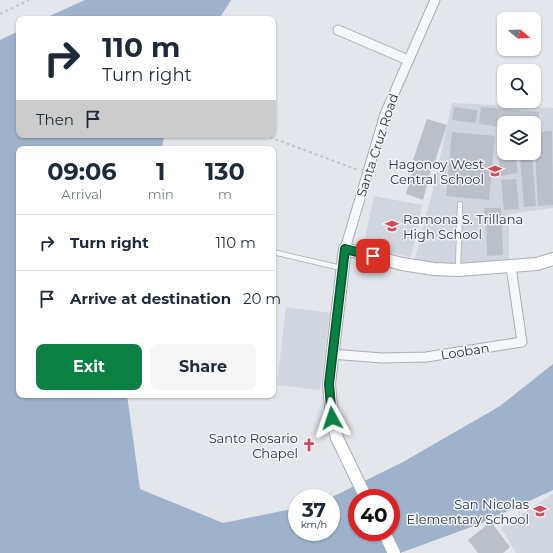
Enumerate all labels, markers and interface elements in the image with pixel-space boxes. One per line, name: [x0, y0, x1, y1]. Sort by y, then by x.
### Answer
north arrow: [497, 12, 541, 56]
map controls: [497, 12, 541, 160]
text: 110 m: [102, 30, 180, 64]
icon: right: [36, 32, 88, 84]
text: Turn right: [102, 64, 192, 86]
button: search: [497, 64, 541, 108]
street label: Santa Cruz Road: [353, 91, 401, 199]
icon: arrive: [82, 108, 104, 130]
text: Then: [36, 110, 74, 129]
button: layers: [497, 116, 541, 160]
place label: Hagonoy West Central School: [388, 156, 484, 187]
text: 09:06: [47, 157, 117, 186]
text: 1: [156, 157, 165, 186]
text: 130: [205, 157, 245, 186]
school or university icon: Hagonoy West Central School: [487, 163, 503, 179]
text: Arrival: [61, 186, 102, 202]
text: min: [148, 186, 174, 202]
text: m: [218, 186, 232, 202]
place label: Ramona S. Trillana High School: [403, 211, 523, 242]
school or university icon: Ramona S. Trillana High School: [384, 218, 400, 234]
icon: right: [36, 232, 58, 254]
text: Turn right: [70, 233, 149, 252]
text: 110 m: [215, 233, 256, 252]
pin: [356, 239, 390, 273]
icon: arrive: [362, 245, 384, 267]
icon: arrive: [36, 288, 58, 310]
text: Arrive at destination: [70, 289, 231, 308]
text: 20 m: [243, 289, 281, 308]
street label: Looban: [440, 339, 490, 363]
button: Exit: [36, 344, 142, 390]
button: Share: [150, 344, 256, 390]
position arrow: [311, 397, 353, 439]
place label: Santo Rosario Chapel: [209, 430, 298, 461]
church icon: Santo Rosario Chapel: [301, 437, 317, 453]
speed limit sign: 40: [348, 489, 400, 541]
place label: San Nicolas Elementary School: [406, 496, 529, 527]
text: 37: [302, 498, 326, 522]
school or university icon: San Nicolas Elementary School: [532, 503, 548, 519]
text: km/h: [301, 518, 327, 531]

